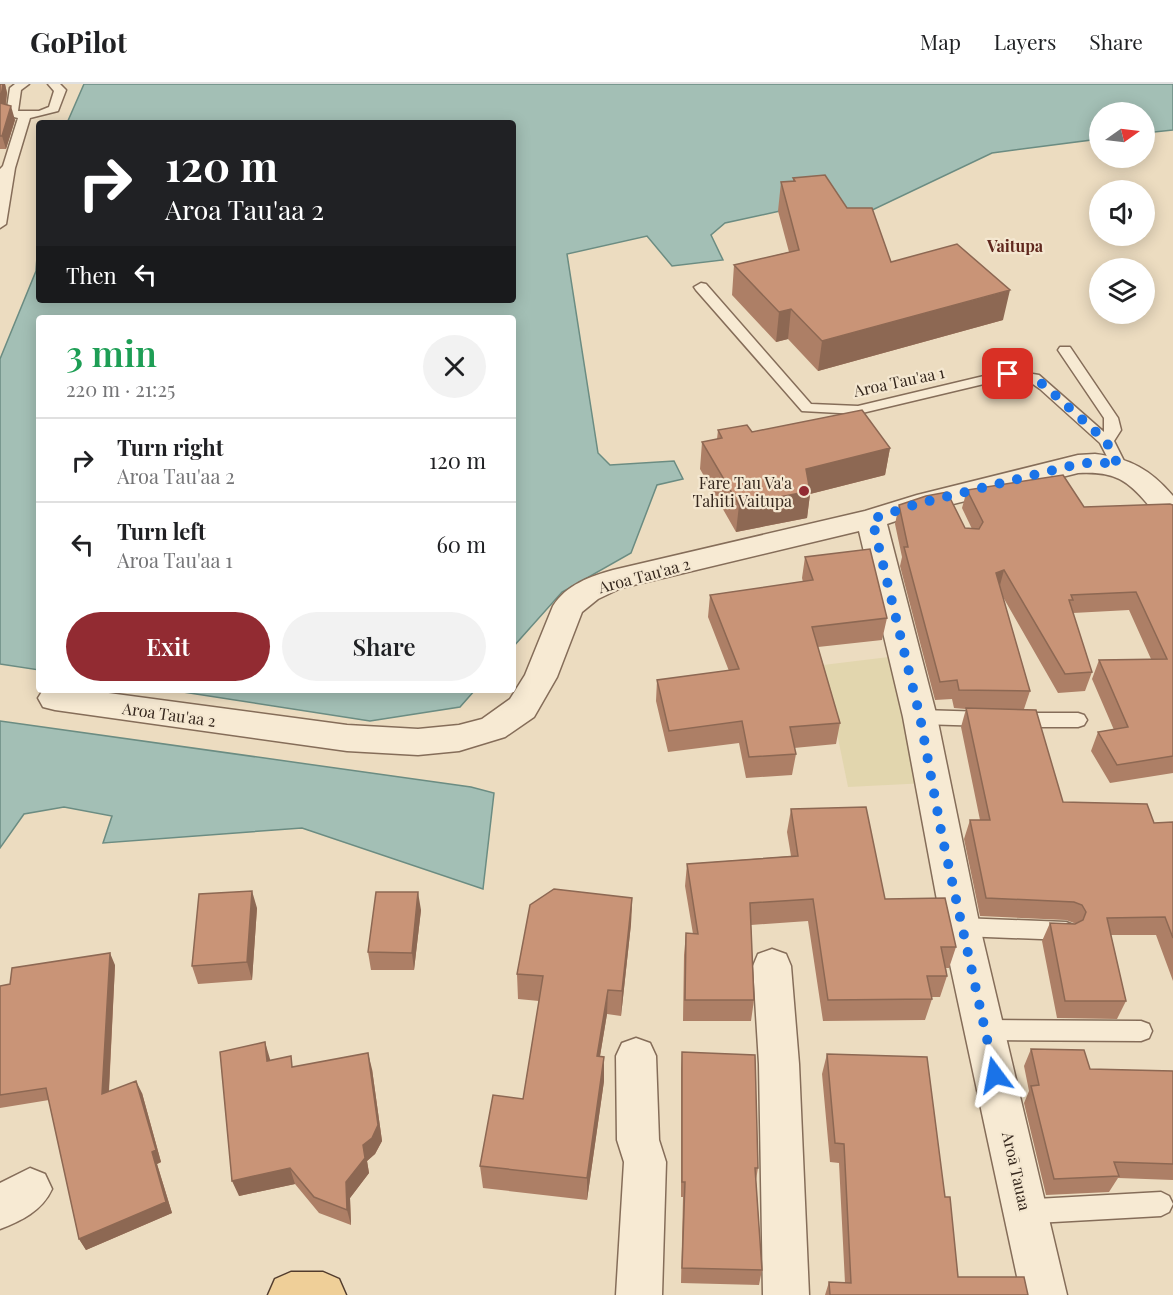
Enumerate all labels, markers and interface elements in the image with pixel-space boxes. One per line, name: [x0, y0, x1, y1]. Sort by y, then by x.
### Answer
text: GoPilot: [30, 23, 127, 60]
text: Map: [920, 27, 961, 55]
text: Layers: [994, 27, 1056, 55]
text: Share: [1089, 27, 1143, 55]
north arrow: [1089, 102, 1155, 168]
map controls: [1089, 102, 1155, 324]
text: 120 m: [165, 137, 278, 193]
icon: right: [66, 144, 144, 222]
button: sound: [1089, 180, 1155, 246]
text: Aroa Tau'aa 2: [165, 191, 324, 227]
district label: Vaitupa: [986, 235, 1044, 256]
icon: left: [129, 258, 162, 291]
button: layers: [1089, 258, 1155, 324]
text: Then: [66, 260, 117, 290]
text: 3 min: [66, 328, 157, 376]
button: close: [423, 335, 486, 398]
pin: [982, 348, 1033, 399]
icon: arrive: [991, 357, 1024, 390]
street label: Aroa Tau'aa 1: [851, 361, 947, 401]
text: 220 m · 21:25: [66, 375, 175, 402]
text: Turn right: [117, 432, 223, 462]
icon: right: [66, 444, 99, 477]
text: 120 m: [429, 445, 486, 475]
text: Aroa Tau'aa 2: [117, 462, 235, 489]
place label: Fare Tau Va'a Tahiti Vaitupa: [692, 472, 792, 511]
marker: Fare Tau Va'a Tahiti Vaitupa: [797, 484, 811, 498]
text: Turn left: [117, 516, 206, 546]
icon: left: [66, 528, 99, 561]
text: 60 m: [436, 529, 486, 559]
text: Aroa Tau'aa 1: [117, 546, 233, 573]
street label: Aroa Tau'aa 2: [595, 553, 692, 598]
button: Exit: [66, 612, 270, 681]
button: Share: [282, 612, 486, 681]
street label: Aroa Tau'aa 2: [120, 697, 217, 731]
position arrow: [963, 1043, 1027, 1107]
street label: Aroā Tauaa: [998, 1129, 1036, 1212]

